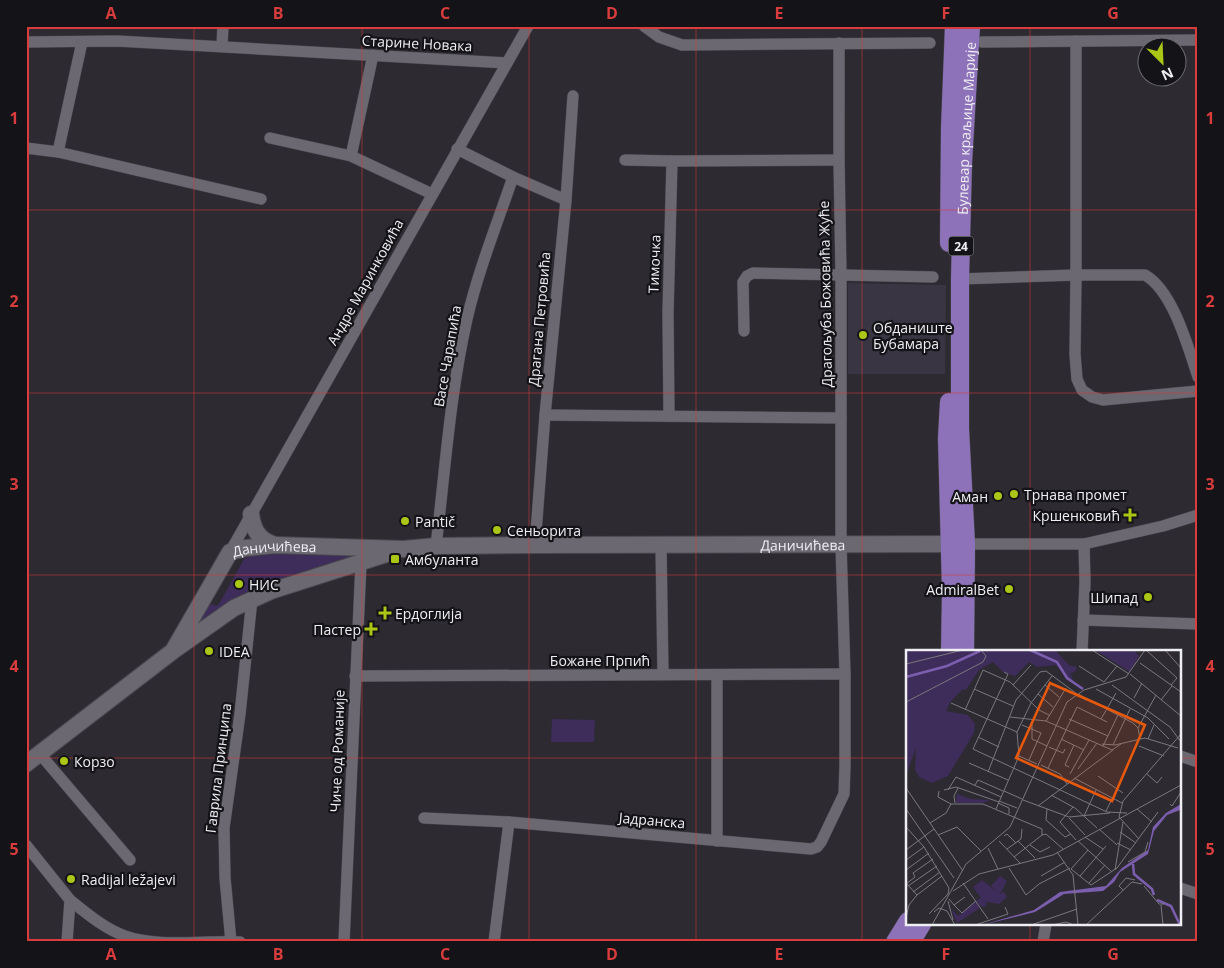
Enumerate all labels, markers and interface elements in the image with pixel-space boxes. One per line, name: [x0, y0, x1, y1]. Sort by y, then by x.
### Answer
text: A: [105, 2, 117, 24]
text: B: [273, 2, 283, 24]
text: C: [440, 2, 450, 24]
text: D: [606, 2, 618, 24]
text: E: [775, 2, 784, 24]
text: F: [942, 2, 950, 24]
text: G: [1107, 2, 1119, 24]
street label: Старине Новака: [361, 31, 473, 55]
north arrow: [1136, 38, 1186, 88]
street label: Булевар краљице Марије: [952, 41, 980, 215]
text: N: [1158, 63, 1177, 85]
text: 1: [9, 107, 19, 129]
text: 1: [1205, 107, 1215, 129]
street label: Драгољуба Божовића Жуће: [814, 200, 836, 388]
street label: Андре Маринковића: [322, 216, 408, 348]
street label: Тимочка: [643, 234, 665, 294]
road number: 24: [948, 237, 974, 256]
street label: Драгана Петровића: [524, 251, 554, 387]
text: 2: [9, 290, 19, 312]
text: 2: [1205, 290, 1215, 312]
street label: Васе Чарапића: [429, 304, 465, 408]
place label: Обданиште Бубамара: [873, 318, 953, 353]
marker: Обданиште Бубамара: [857, 329, 869, 341]
text: 3: [9, 473, 19, 495]
text: 3: [1205, 473, 1215, 495]
place label: Трнава промет: [1024, 485, 1127, 504]
place label: Аман: [952, 487, 988, 506]
marker: Трнава промет: [1008, 488, 1020, 500]
marker: Аман: [992, 490, 1004, 502]
place label: Кршенковић: [1033, 506, 1120, 525]
marker: Кршенковић: [1124, 509, 1136, 521]
place label: Pantič: [415, 512, 455, 531]
marker: Pantič: [399, 515, 411, 527]
place label: Сеньорита: [507, 521, 581, 540]
marker: Сеньорита: [491, 524, 503, 536]
street label: Даничићева: [760, 535, 845, 554]
street label: Даничићева: [230, 536, 317, 561]
place label: Амбуланта: [405, 550, 478, 569]
marker: Амбуланта: [389, 553, 401, 565]
place label: НИС: [249, 575, 279, 594]
marker: НИС: [233, 578, 245, 590]
place label: AdmiralBet: [926, 580, 999, 599]
marker: AdmiralBet: [1003, 583, 1015, 595]
place label: Шипад: [1090, 588, 1138, 607]
marker: Шипад: [1142, 591, 1154, 603]
place label: Ердоглија: [395, 604, 462, 623]
marker: Ердоглија: [379, 607, 391, 619]
place label: Пастер: [313, 620, 361, 639]
marker: Пастер: [365, 623, 377, 635]
place label: IDEA: [219, 642, 250, 661]
marker: IDEA: [203, 645, 215, 657]
inset map: [906, 650, 1182, 926]
street label: Божане Прпић: [550, 651, 650, 670]
text: 4: [9, 655, 19, 677]
text: 4: [1205, 655, 1215, 677]
street label: Чиче од Романије: [325, 689, 349, 813]
street label: Гаврила Принципа: [201, 702, 235, 834]
place label: Корзо: [74, 752, 115, 771]
marker: Корзо: [58, 755, 70, 767]
street label: Јадранска: [616, 807, 686, 832]
text: 5: [9, 838, 19, 860]
text: 5: [1205, 838, 1215, 860]
place label: Radijal ležajevi: [81, 870, 176, 889]
marker: Radijal ležajevi: [65, 873, 77, 885]
text: A: [105, 943, 117, 965]
text: B: [273, 943, 283, 965]
text: C: [440, 943, 450, 965]
text: D: [606, 943, 618, 965]
text: E: [775, 943, 784, 965]
text: F: [942, 943, 950, 965]
text: G: [1107, 943, 1119, 965]

